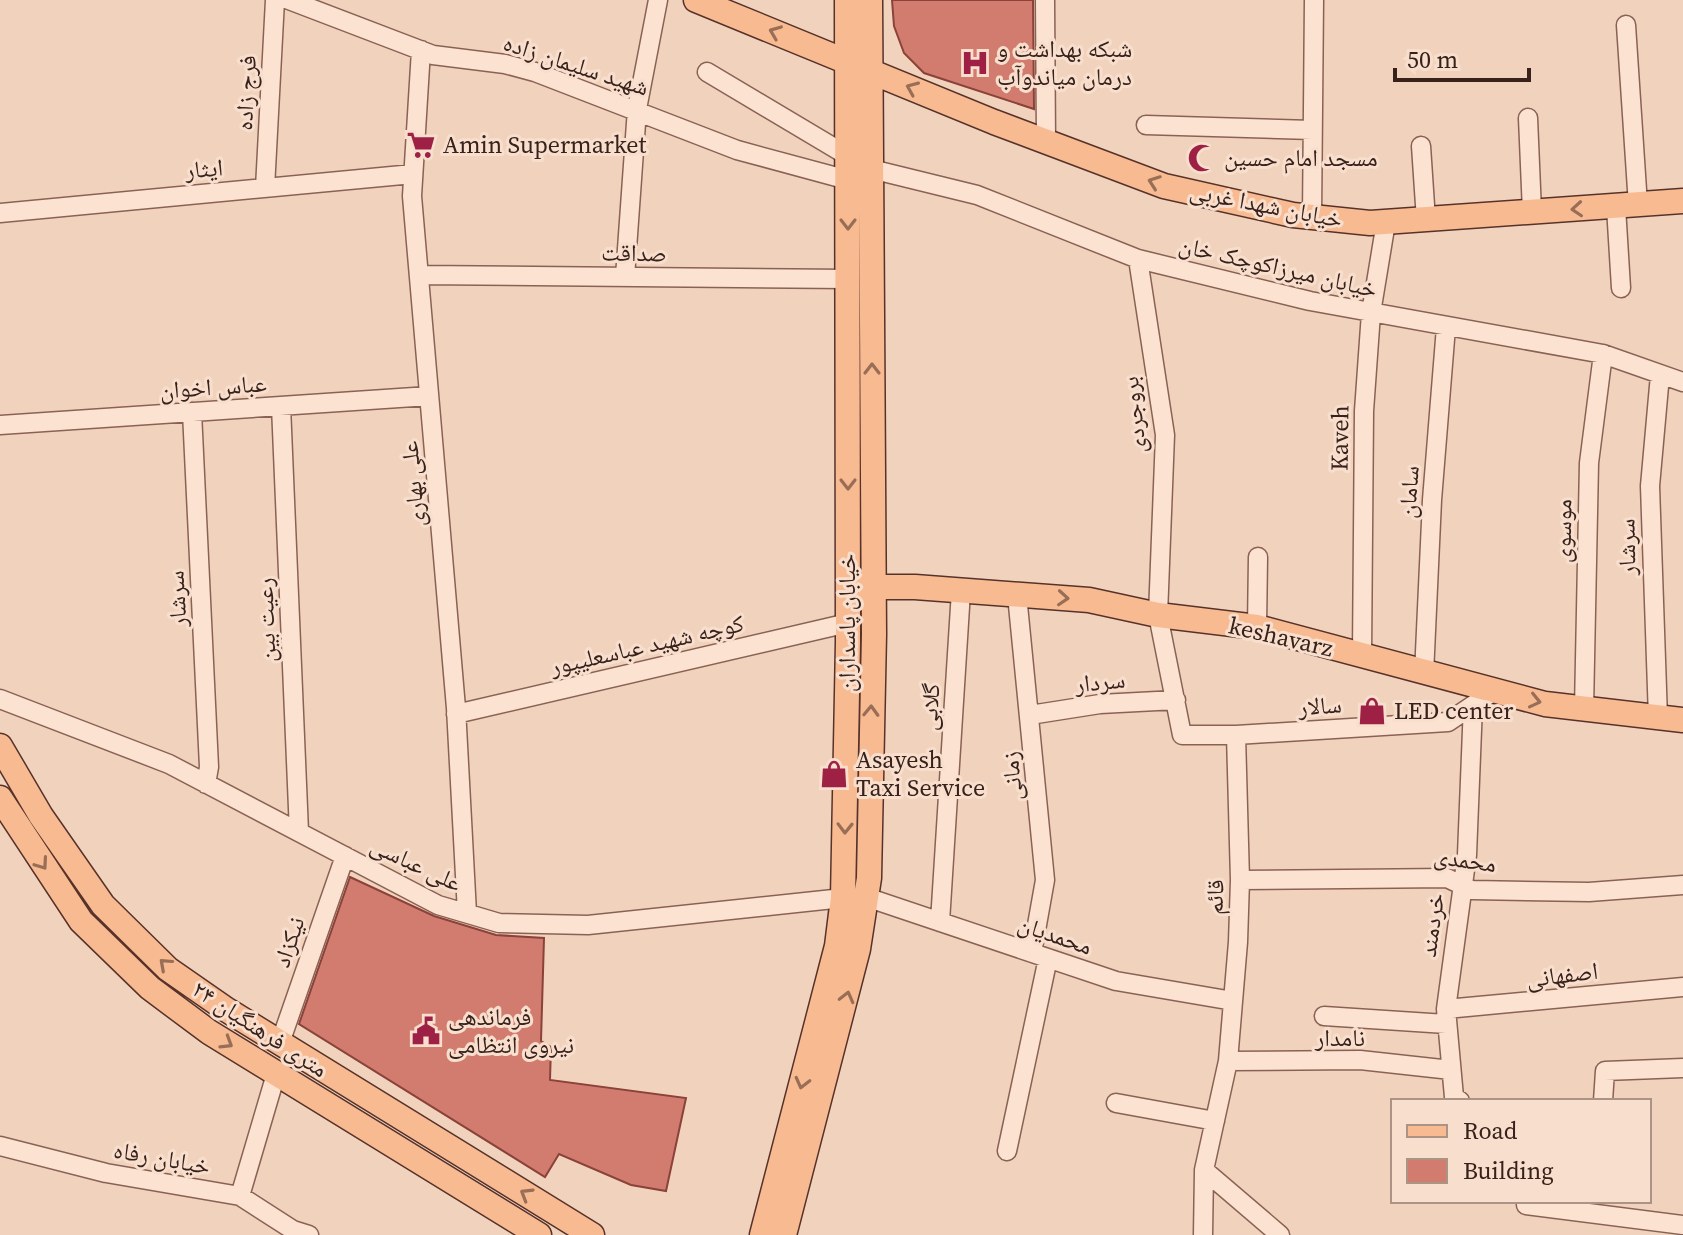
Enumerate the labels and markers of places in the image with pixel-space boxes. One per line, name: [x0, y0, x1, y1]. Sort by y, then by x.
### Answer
place label: شبکه بهداشت و درمان میاندوآب: [997, 32, 1132, 93]
hospital icon: شبکه بهداشت و درمان میاندوآب: [960, 48, 990, 78]
place label: Amin Supermarket: [443, 128, 647, 161]
supermarket icon: Amin Supermarket: [406, 130, 436, 160]
place label: مسجد امام حسین: [1224, 141, 1378, 174]
mosque icon: مسجد امام حسین: [1187, 143, 1217, 173]
place label: LED center: [1394, 694, 1514, 727]
shop icon: LED center: [1357, 696, 1387, 726]
place label: Asayesh Taxi Service: [856, 743, 985, 804]
shop icon: Asayesh Taxi Service: [819, 759, 849, 789]
place label: فرماندهی نیروی انتظامی: [448, 1000, 574, 1061]
public building icon: فرماندهی نیروی انتظامی: [411, 1016, 441, 1046]

